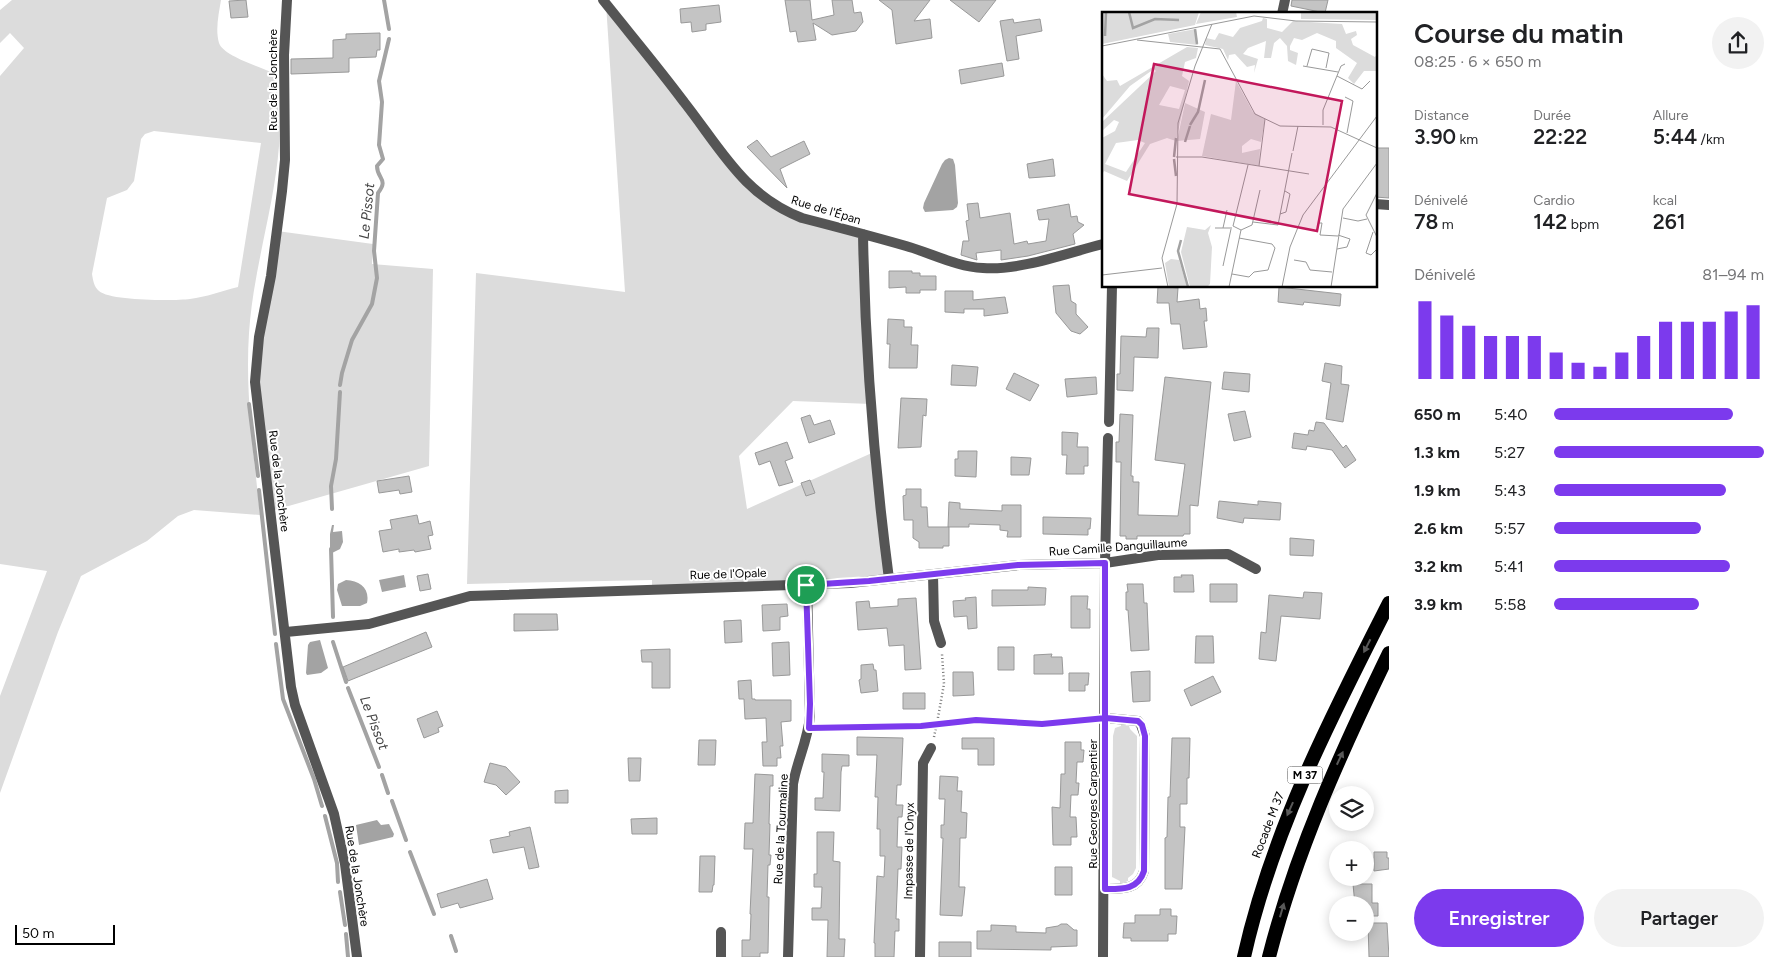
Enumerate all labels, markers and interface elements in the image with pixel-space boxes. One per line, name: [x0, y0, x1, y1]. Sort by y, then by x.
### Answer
inset map: [1102, 12, 1376, 288]
text: Course du matin: [1414, 16, 1623, 50]
button: share: [1712, 17, 1764, 69]
street label: Rue de la Jonchère: [266, 28, 280, 131]
text: 08:25 · 6 × 650 m: [1414, 52, 1541, 71]
text: Distance: [1414, 107, 1469, 124]
text: Durée: [1533, 107, 1571, 124]
text: Allure: [1653, 107, 1688, 124]
text: 3.90: [1414, 124, 1456, 149]
text: 22:22: [1533, 124, 1587, 149]
text: 5:44: [1653, 124, 1697, 149]
text: km: [1456, 131, 1478, 148]
text: /km: [1697, 131, 1725, 148]
water label: Le Pissot: [356, 181, 378, 240]
text: Dénivelé: [1414, 192, 1468, 209]
text: Cardio: [1533, 192, 1575, 209]
text: kcal: [1653, 192, 1677, 209]
street label: Rue de l'Épan: [789, 193, 863, 227]
text: 78: [1414, 209, 1438, 234]
text: 142: [1533, 209, 1567, 234]
text: 261: [1653, 209, 1686, 234]
text: m: [1438, 216, 1454, 233]
text: bpm: [1567, 216, 1599, 233]
text: Dénivelé: [1414, 265, 1476, 284]
text: 81–94 m: [1702, 265, 1764, 284]
text: 650 m: [1414, 405, 1461, 424]
text: 5:40: [1494, 405, 1527, 424]
street label: Rue de la Jonchère: [266, 429, 292, 533]
text: 1.3 km: [1414, 443, 1460, 462]
text: 5:27: [1494, 443, 1525, 462]
text: 1.9 km: [1414, 481, 1460, 500]
text: 5:43: [1494, 481, 1526, 500]
text: 2.6 km: [1414, 519, 1463, 538]
text: 5:57: [1494, 519, 1525, 538]
street label: Rue Camille Danguillaume: [1048, 535, 1188, 559]
text: 3.2 km: [1414, 557, 1463, 576]
text: 5:41: [1494, 557, 1524, 576]
pin: [785, 564, 827, 606]
street label: Rue de l'Opale: [689, 566, 767, 582]
icon: arrive: [792, 571, 820, 599]
text: 3.9 km: [1414, 595, 1463, 614]
text: 5:58: [1494, 595, 1526, 614]
one-way arrow: [1363, 639, 1371, 653]
water label: Le Pissot: [356, 694, 392, 753]
street label: Rue Georges Carpentier: [1086, 739, 1100, 869]
one-way arrow: [1336, 751, 1344, 765]
road number: M 37: [1288, 766, 1322, 784]
street label: Rue de la Tourmaline: [771, 773, 791, 885]
map controls: [1329, 786, 1374, 941]
button: layers: [1329, 786, 1374, 831]
street label: Rocade M 37: [1249, 789, 1287, 860]
street label: Impasse de l'Onyx: [901, 802, 917, 900]
one-way arrow: [1286, 802, 1294, 816]
street label: Rue de la Jonchère: [342, 824, 372, 928]
button: +: [1329, 841, 1374, 886]
button: Enregistrer: [1414, 889, 1584, 947]
button: Partager: [1594, 889, 1764, 947]
button: −: [1329, 896, 1374, 941]
one-way arrow: [1278, 902, 1286, 917]
scale bar: [15, 922, 115, 945]
text: 50 m: [22, 925, 54, 942]

